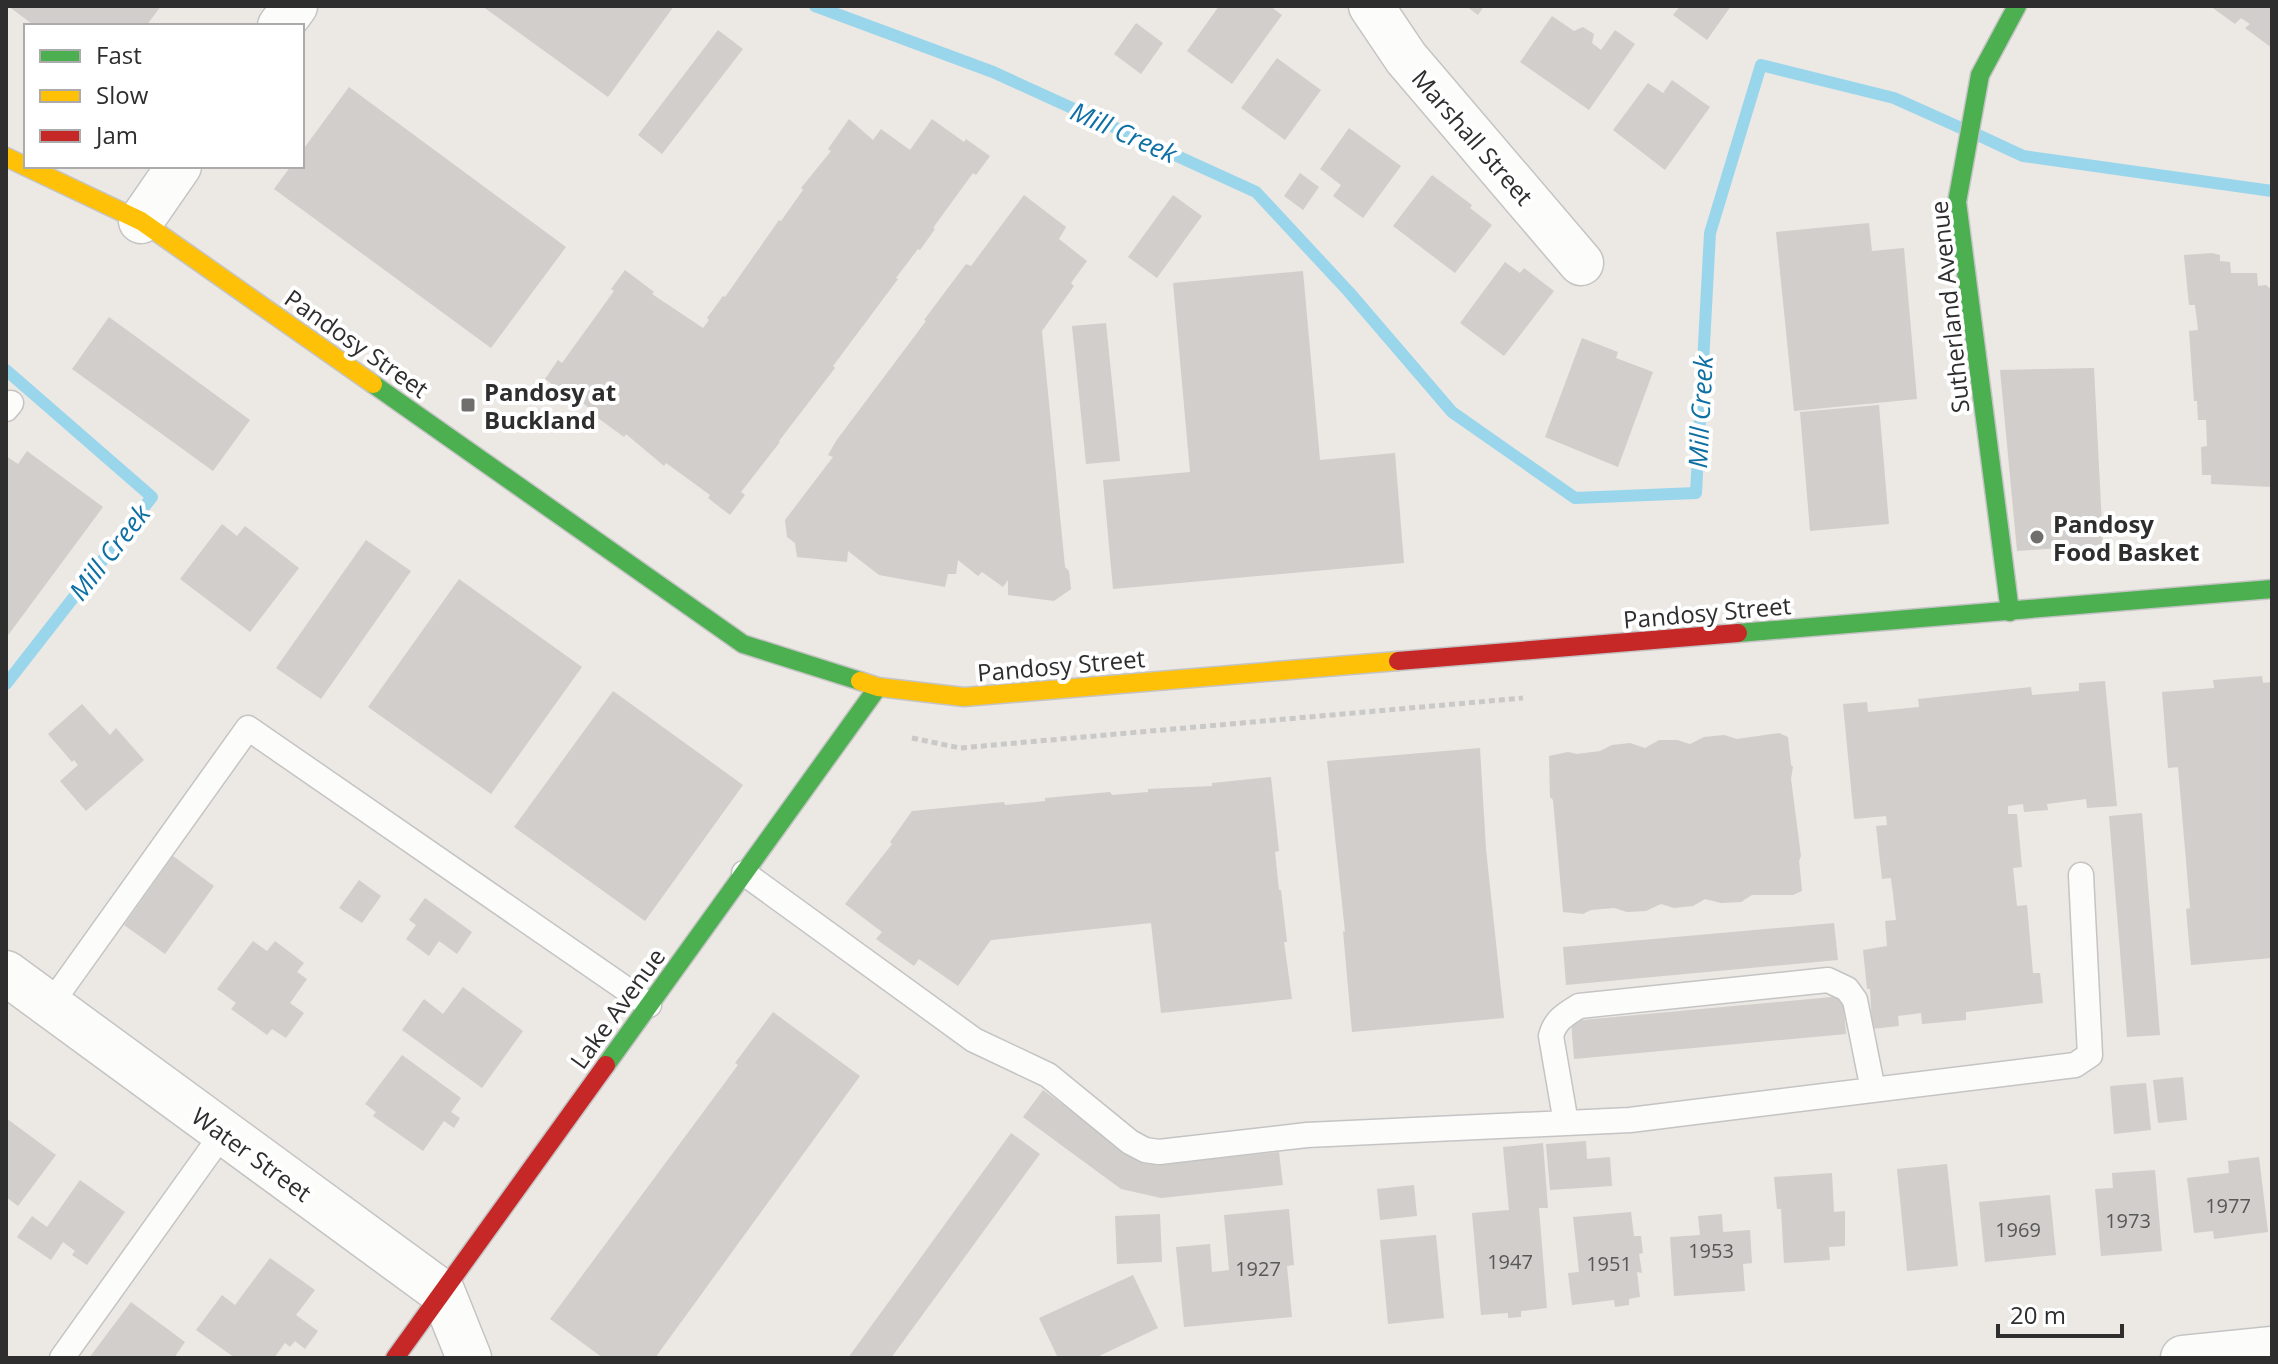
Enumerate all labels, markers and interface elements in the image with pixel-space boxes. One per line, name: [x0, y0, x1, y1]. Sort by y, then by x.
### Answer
legend: [24, 24, 304, 168]
text: Fast: [96, 38, 142, 71]
street label: Marshall Street: [1405, 62, 1541, 212]
text: Slow: [96, 78, 149, 111]
water label: Mill Creek: [1065, 93, 1184, 172]
text: Jam: [94, 118, 138, 151]
street label: Sutherland Avenue: [1921, 199, 1977, 415]
street label: Pandosy Street: [279, 281, 435, 405]
water label: Mill Creek: [1679, 354, 1721, 469]
place label: Pandosy at Buckland: [484, 375, 616, 436]
marker: Pandosy at Buckland: [459, 396, 477, 414]
water label: Mill Creek: [60, 496, 159, 607]
place label: Pandosy Food Basket: [2053, 507, 2199, 568]
marker: Pandosy Food Basket: [2028, 528, 2046, 546]
street label: Pandosy Street: [1622, 588, 1792, 636]
street label: Pandosy Street: [976, 641, 1146, 689]
street label: Lake Avenue: [562, 941, 672, 1075]
street label: Water Street: [185, 1099, 319, 1209]
house number: 1977: [2205, 1192, 2251, 1219]
house number: 1973: [2105, 1207, 2151, 1234]
house number: 1969: [1995, 1216, 2041, 1243]
house number: 1953: [1688, 1237, 1734, 1264]
house number: 1947: [1487, 1248, 1533, 1275]
house number: 1951: [1586, 1250, 1632, 1277]
house number: 1927: [1235, 1255, 1281, 1282]
scale bar: [1998, 1288, 2122, 1338]
text: 20 m: [2010, 1298, 2066, 1331]

